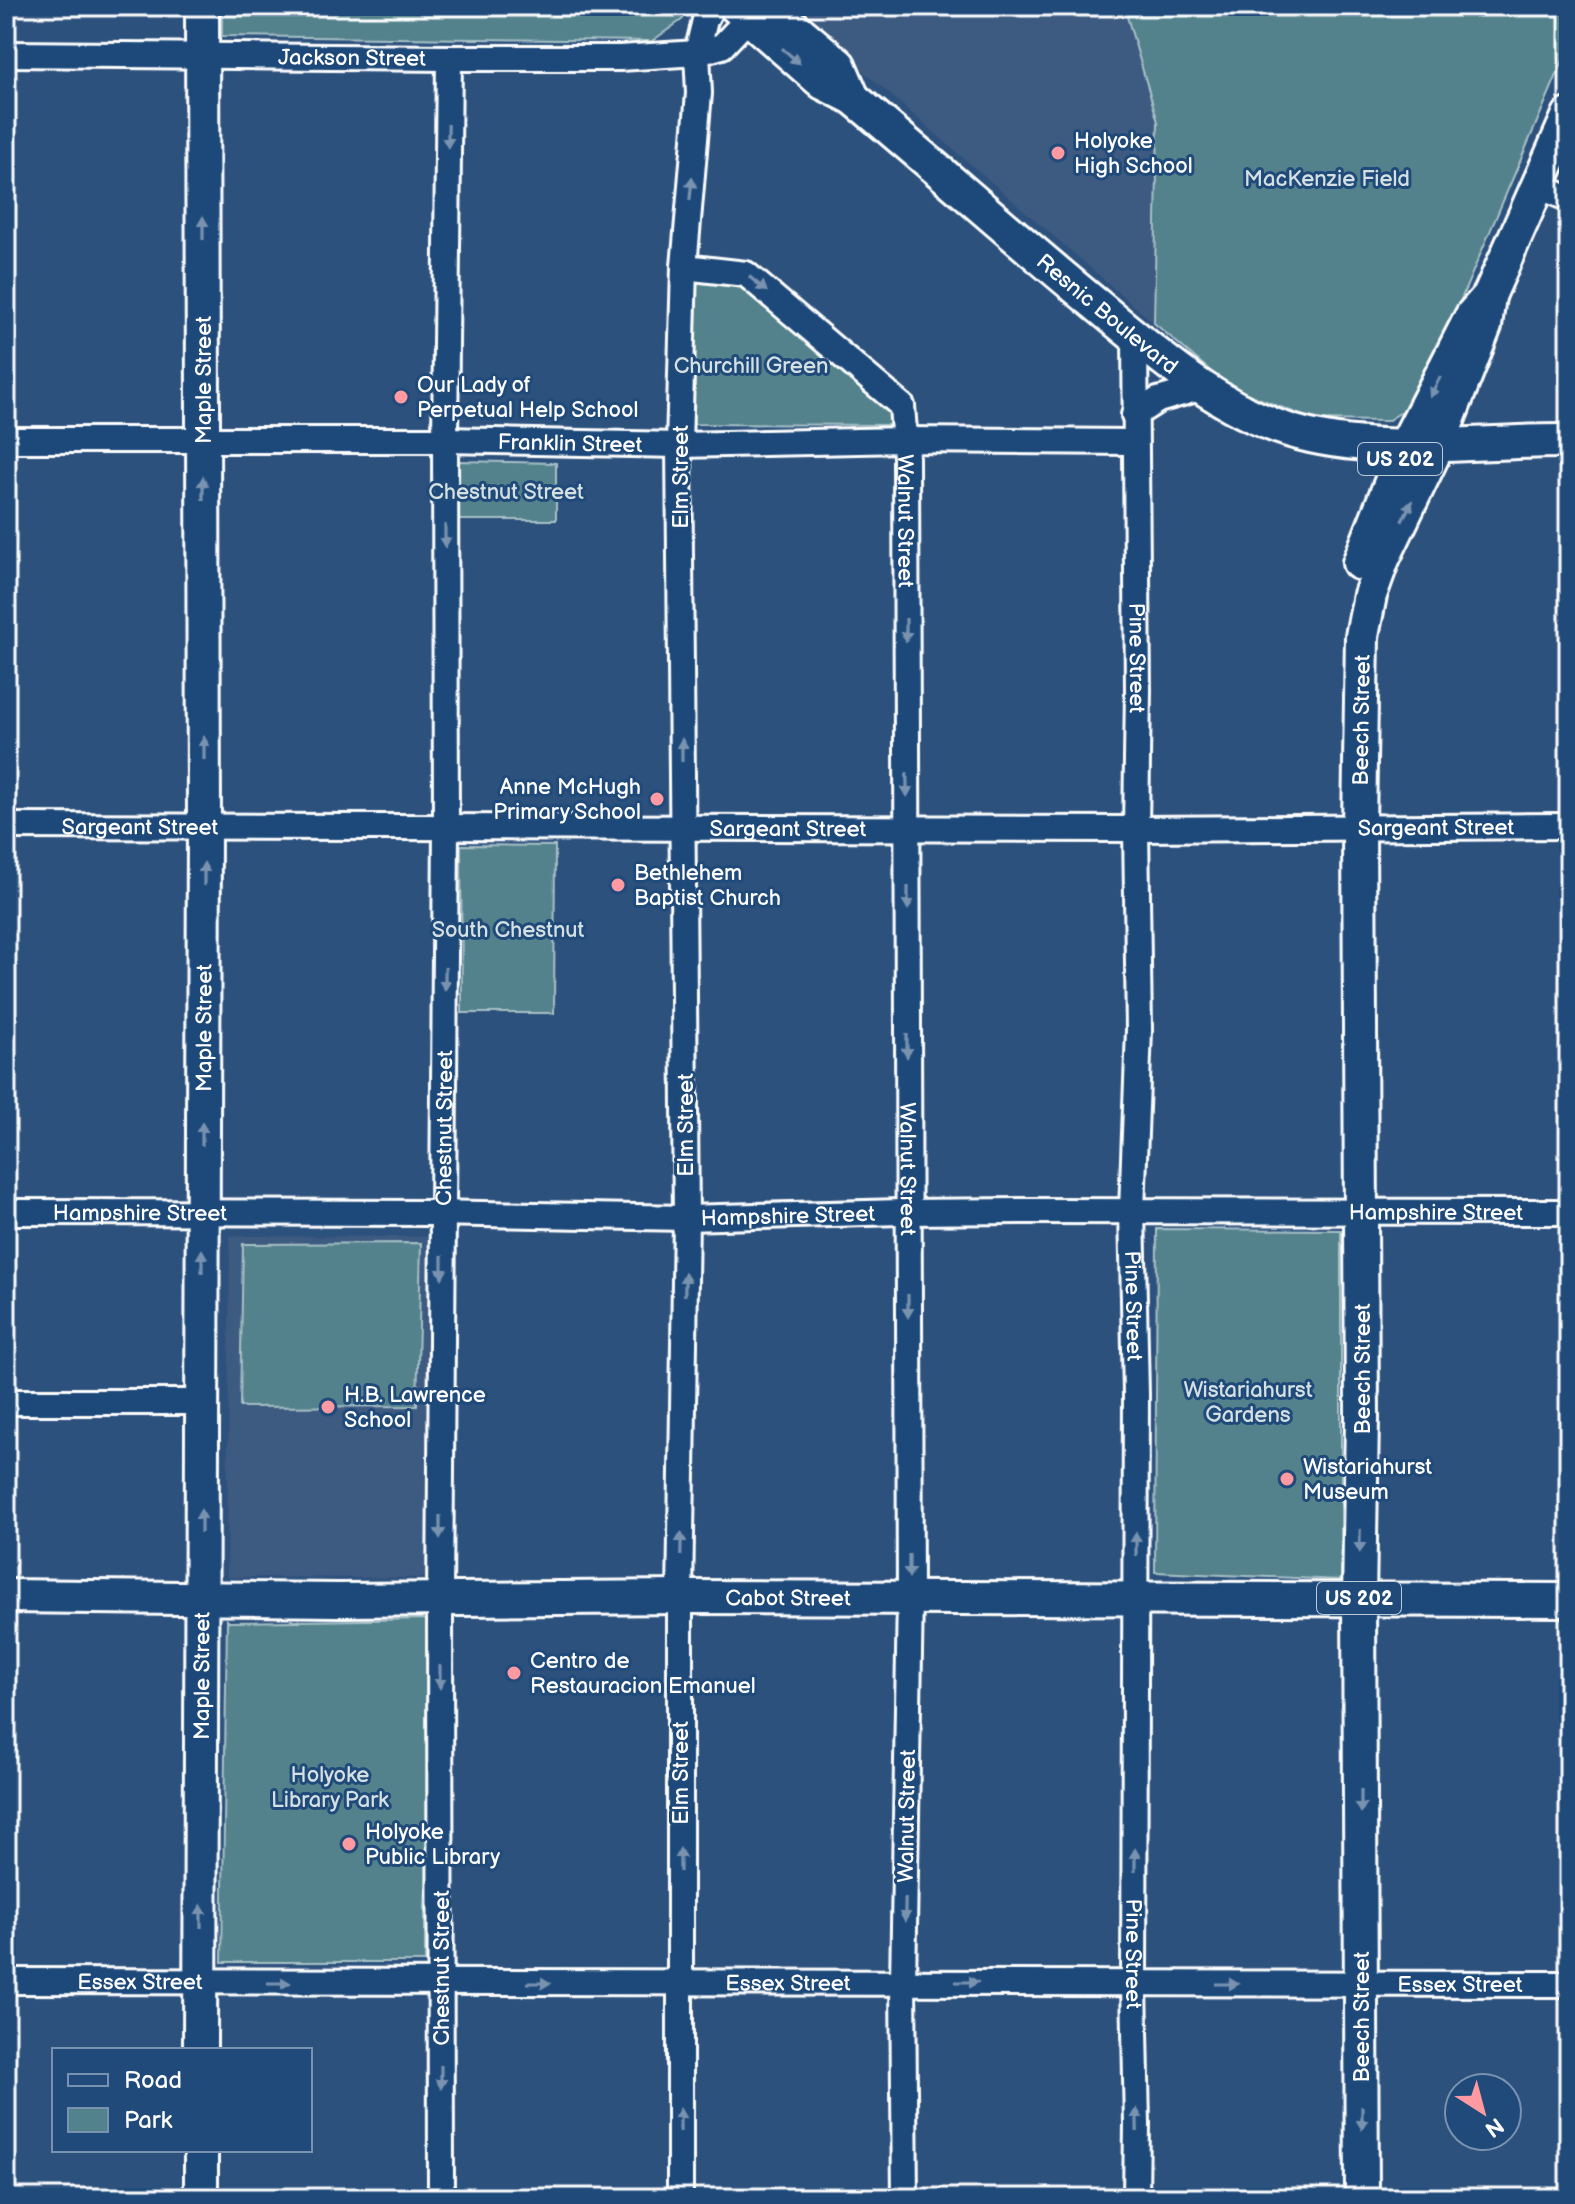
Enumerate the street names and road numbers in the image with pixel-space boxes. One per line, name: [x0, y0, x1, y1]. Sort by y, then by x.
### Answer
street label: Jackson Street: [278, 44, 426, 73]
street label: Resnic Boulevard: [1030, 249, 1183, 381]
street label: Maple Street: [191, 316, 218, 444]
street label: Elm Street: [668, 425, 695, 529]
street label: Franklin Street: [497, 429, 643, 459]
road number: US 202: [1358, 443, 1442, 475]
street label: Walnut Street: [891, 454, 918, 588]
street label: Pine Street: [1122, 603, 1150, 714]
street label: Beech Street: [1348, 654, 1377, 786]
street label: Sargeant Street: [62, 814, 219, 842]
street label: Sargeant Street: [1358, 814, 1515, 842]
street label: Sargeant Street: [710, 816, 867, 843]
street label: Maple Street: [191, 964, 219, 1092]
street label: Chestnut Street: [431, 1050, 459, 1206]
street label: Elm Street: [673, 1073, 700, 1177]
street label: Walnut Street: [893, 1102, 921, 1236]
street label: Hampshire Street: [53, 1200, 227, 1228]
street label: Hampshire Street: [1349, 1200, 1523, 1227]
street label: Hampshire Street: [700, 1201, 876, 1233]
street label: Pine Street: [1118, 1250, 1147, 1362]
street label: Beech Street: [1350, 1303, 1377, 1434]
road number: US 202: [1317, 1582, 1401, 1614]
street label: Cabot Street: [725, 1585, 851, 1613]
street label: Maple Street: [189, 1612, 216, 1740]
street label: Elm Street: [668, 1721, 695, 1825]
street label: Walnut Street: [893, 1749, 922, 1883]
street label: Chestnut Street: [429, 1890, 456, 2046]
street label: Pine Street: [1119, 1898, 1147, 2010]
street label: Beech Street: [1349, 1951, 1376, 2082]
street label: Essex Street: [77, 1969, 203, 1996]
street label: Essex Street: [725, 1970, 851, 1998]
street label: Essex Street: [1397, 1972, 1523, 1999]

